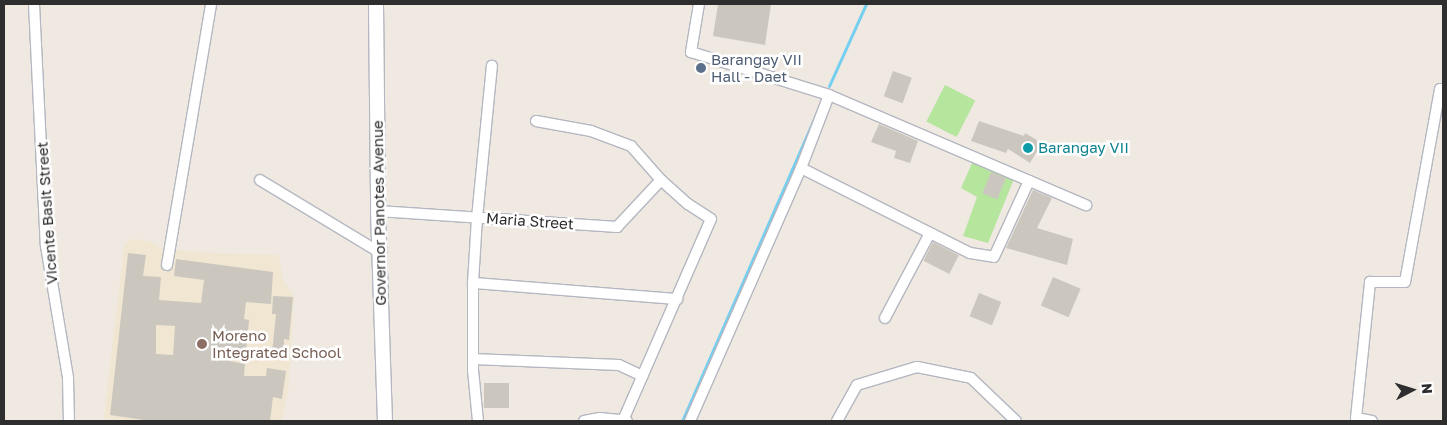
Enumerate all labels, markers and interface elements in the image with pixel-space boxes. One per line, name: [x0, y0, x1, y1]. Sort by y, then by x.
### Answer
place label: Barangay VII Hall - Daet: [711, 50, 802, 85]
marker: Barangay VII Hall - Daet: [695, 62, 707, 74]
street label: Governor Panotes Avenue: [368, 120, 390, 306]
place label: Barangay VII: [1038, 139, 1129, 157]
street label: Vicente Basit Street: [33, 141, 61, 285]
marker: Barangay VII: [1022, 142, 1034, 154]
street label: Maria Street: [486, 209, 574, 233]
place label: Moreno Integrated School: [212, 326, 341, 361]
marker: Moreno Integrated School: [196, 338, 208, 350]
north arrow: [1387, 365, 1437, 415]
text: N: [1419, 383, 1436, 395]

